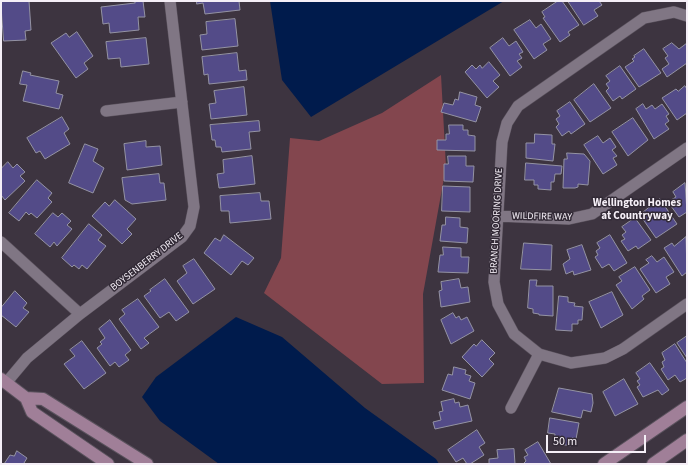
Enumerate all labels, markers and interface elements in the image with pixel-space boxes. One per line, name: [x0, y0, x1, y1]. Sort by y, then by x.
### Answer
street label: BRANCH MOORING DRIVE: [488, 168, 506, 274]
district label: Wellington Homes at Countryway: [593, 197, 681, 223]
street label: WILDFIRE WAY: [512, 210, 572, 224]
street label: BOYSENBERRY DRIVE: [109, 230, 185, 294]
scale bar: [548, 427, 648, 453]
text: 50 m: [553, 433, 577, 450]

